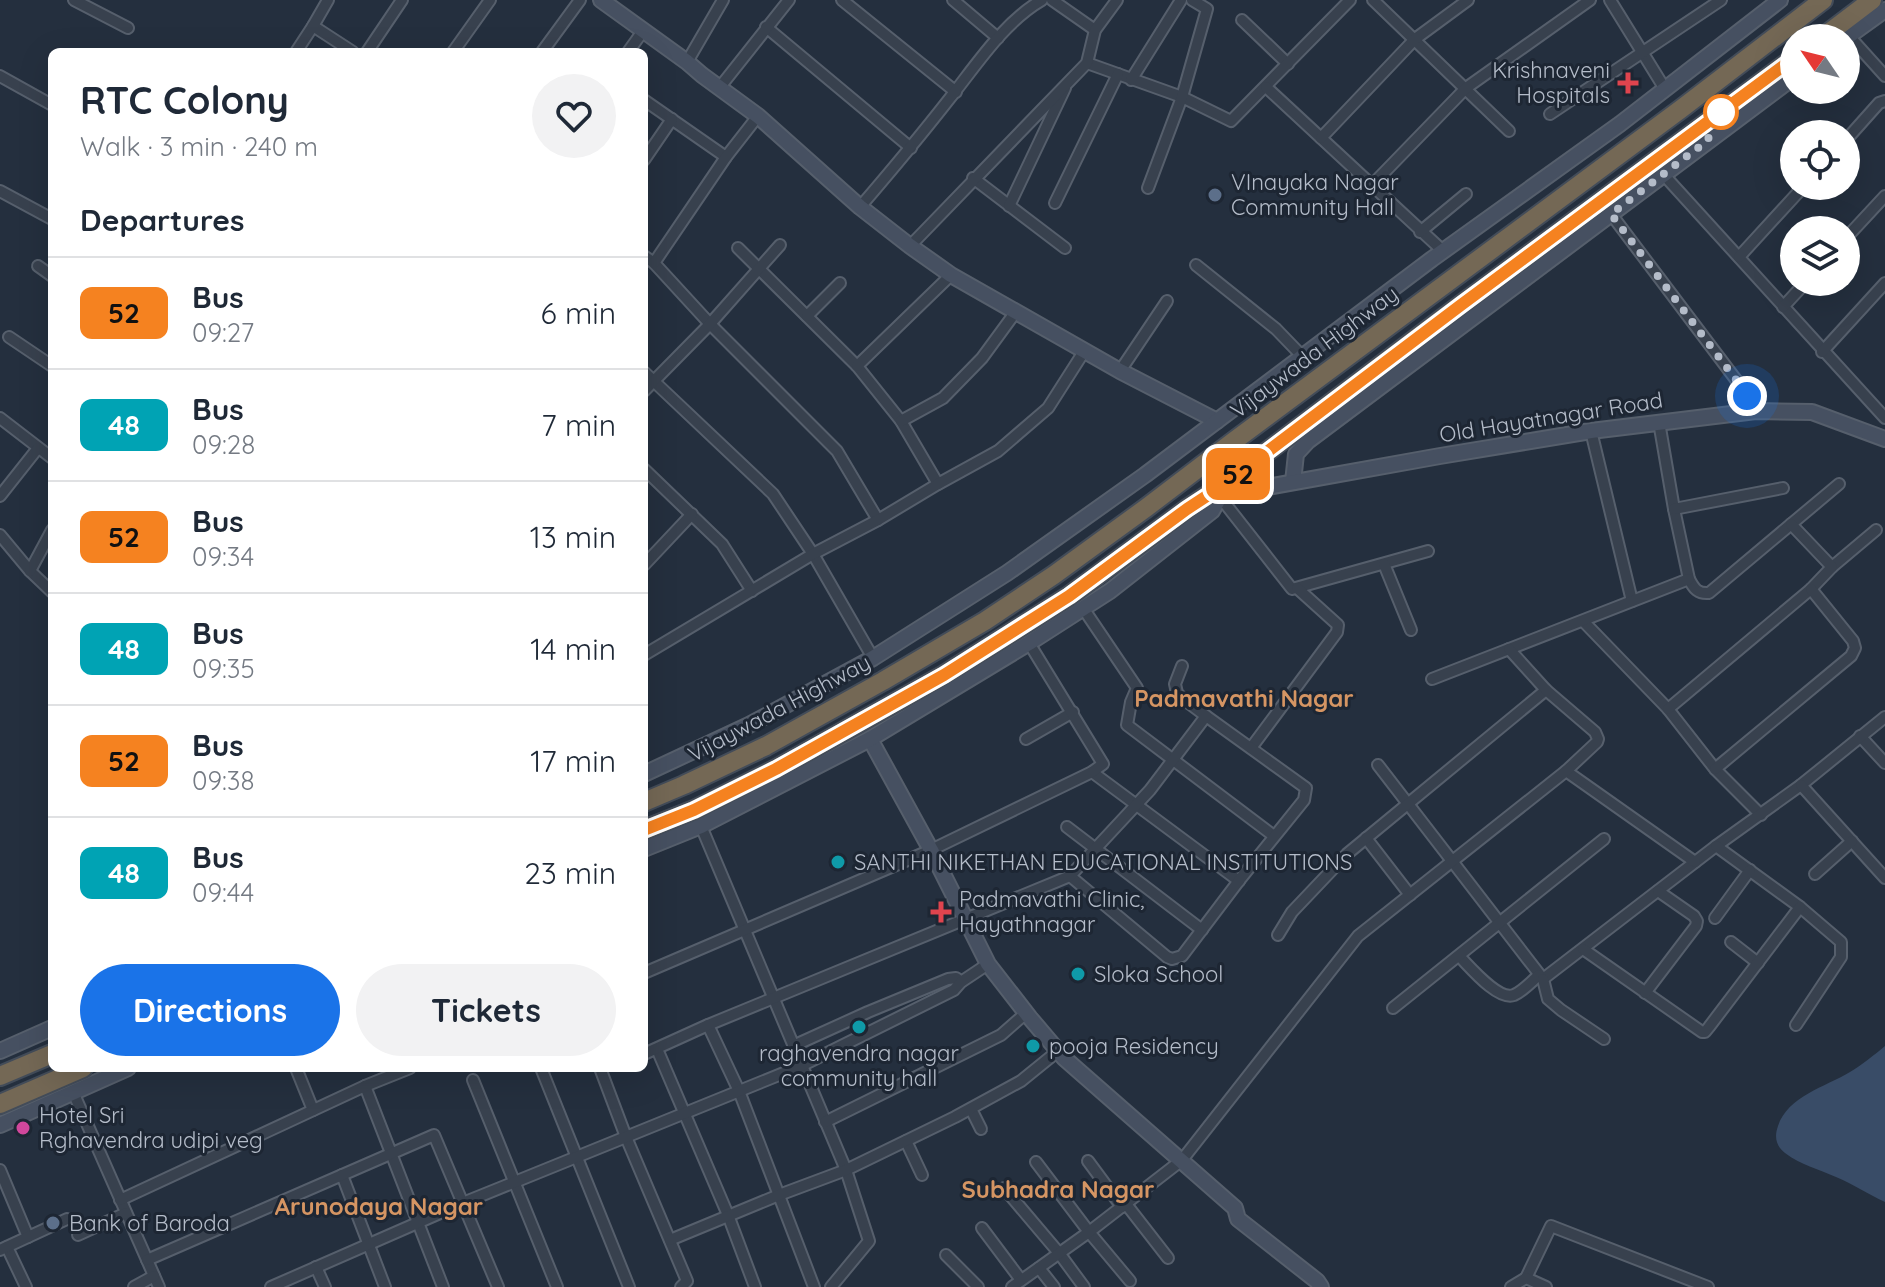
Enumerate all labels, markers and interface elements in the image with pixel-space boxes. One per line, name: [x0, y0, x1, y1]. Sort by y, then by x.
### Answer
north arrow: [1780, 24, 1860, 104]
map controls: [1780, 24, 1860, 296]
place label: Krishnaveni Hospitals: [1492, 56, 1610, 109]
marker: Krishnaveni Hospitals: [1617, 72, 1639, 94]
button: heart: [532, 74, 616, 158]
text: RTC Colony: [80, 76, 289, 124]
unlabelled marker: [1704, 95, 1738, 129]
button: locate: [1780, 120, 1860, 200]
text: Walk · 3 min · 240 m: [80, 130, 318, 163]
place label: VInayaka Nagar Community Hall: [1231, 168, 1399, 221]
marker: VInayaka Nagar Community Hall: [1206, 186, 1224, 204]
text: Departures: [80, 201, 245, 239]
button: layers: [1780, 216, 1860, 296]
text: Bus: [192, 278, 244, 316]
street label: Vijaywada Highway: [1225, 280, 1403, 424]
text: 6 min: [541, 294, 616, 332]
text: 52: [108, 295, 140, 330]
text: 09:27: [192, 316, 254, 349]
your location: [1727, 376, 1767, 416]
street label: Old Hayatnagar Road: [1437, 386, 1665, 448]
text: Bus: [192, 390, 244, 428]
text: 7 min: [541, 406, 616, 444]
text: 48: [108, 407, 140, 442]
text: 09:28: [192, 428, 255, 461]
line badge: 52: [1202, 448, 1274, 500]
text: 52: [1222, 456, 1254, 491]
text: Bus: [192, 502, 244, 540]
text: 13 min: [530, 518, 616, 556]
text: 52: [108, 519, 140, 554]
text: 09:34: [192, 540, 254, 573]
text: Bus: [192, 614, 244, 652]
text: 14 min: [530, 630, 616, 668]
text: 48: [108, 631, 140, 666]
street label: Vijaywada Highway: [683, 648, 875, 768]
text: 09:35: [192, 652, 255, 685]
district label: Padmavathi Nagar: [1134, 683, 1354, 713]
text: Bus: [192, 726, 244, 764]
text: 17 min: [530, 742, 616, 780]
text: 52: [108, 743, 140, 778]
text: 09:38: [192, 764, 255, 797]
text: Bus: [192, 838, 244, 876]
place label: SANTHI NIKETHAN EDUCATIONAL INSTITUTIONS: [854, 848, 1352, 876]
marker: SANTHI NIKETHAN EDUCATIONAL INSTITUTIONS: [829, 853, 847, 871]
text: 23 min: [524, 854, 616, 892]
text: 48: [108, 855, 140, 890]
text: 09:44: [192, 876, 254, 909]
place label: Padmavathi Clinic, Hayathnagar: [959, 885, 1145, 938]
marker: Padmavathi Clinic, Hayathnagar: [930, 901, 952, 923]
place label: Sloka School: [1094, 960, 1223, 988]
button: Directions: [80, 964, 340, 1056]
button: Tickets: [356, 964, 616, 1056]
marker: Sloka School: [1069, 965, 1087, 983]
marker: raghavendra nagar community hall: [850, 1018, 868, 1036]
place label: pooja Residency: [1049, 1032, 1219, 1060]
marker: pooja Residency: [1024, 1037, 1042, 1055]
place label: raghavendra nagar community hall: [759, 1039, 959, 1092]
place label: Hotel Sri Rghavendra udipi veg: [39, 1101, 263, 1154]
marker: Hotel Sri Rghavendra udipi veg: [14, 1119, 32, 1137]
district label: Subhadra Nagar: [961, 1174, 1155, 1204]
district label: Arunodaya Nagar: [275, 1191, 483, 1221]
place label: Bank of Baroda: [69, 1209, 230, 1237]
marker: Bank of Baroda: [44, 1214, 62, 1232]

